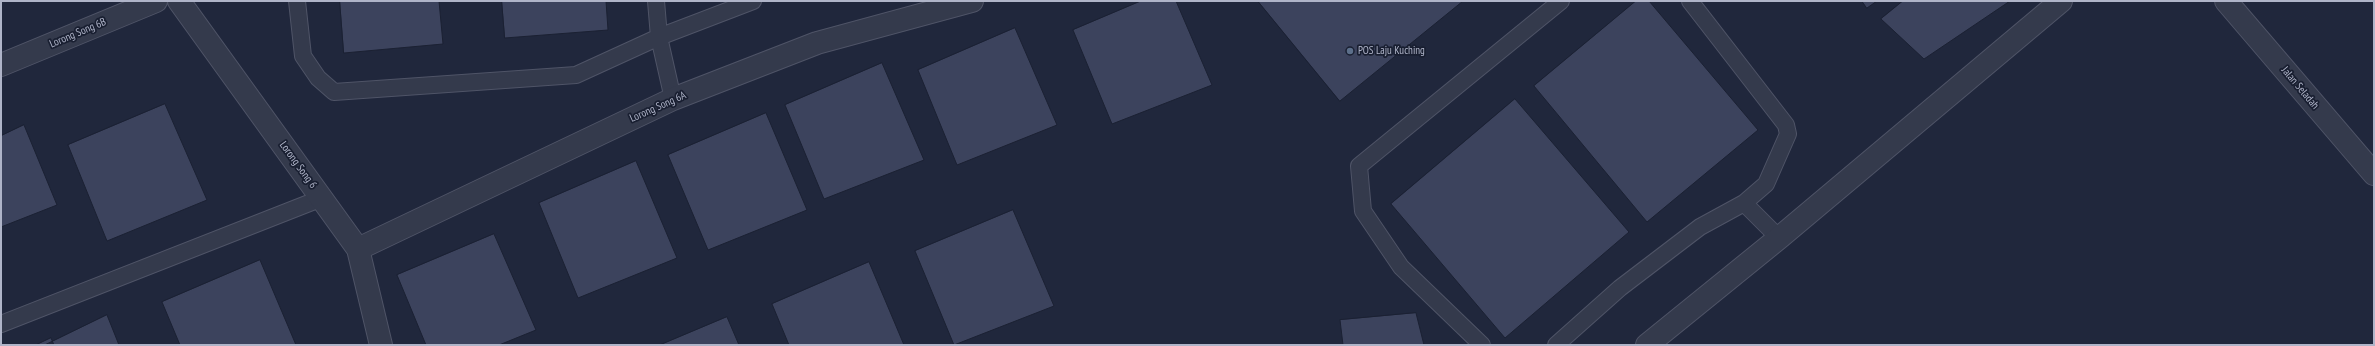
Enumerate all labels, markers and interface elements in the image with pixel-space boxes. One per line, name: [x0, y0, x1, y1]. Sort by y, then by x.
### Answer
street label: Lorong Song 6B: [48, 15, 108, 51]
place label: POS Laju Kuching: [1358, 44, 1425, 58]
marker: POS Laju Kuching: [1345, 46, 1355, 56]
street label: Jalan Seladah: [2278, 64, 2322, 112]
street label: Lorong Song 6A: [628, 89, 688, 125]
street label: Lorong Song 6: [277, 139, 319, 191]

